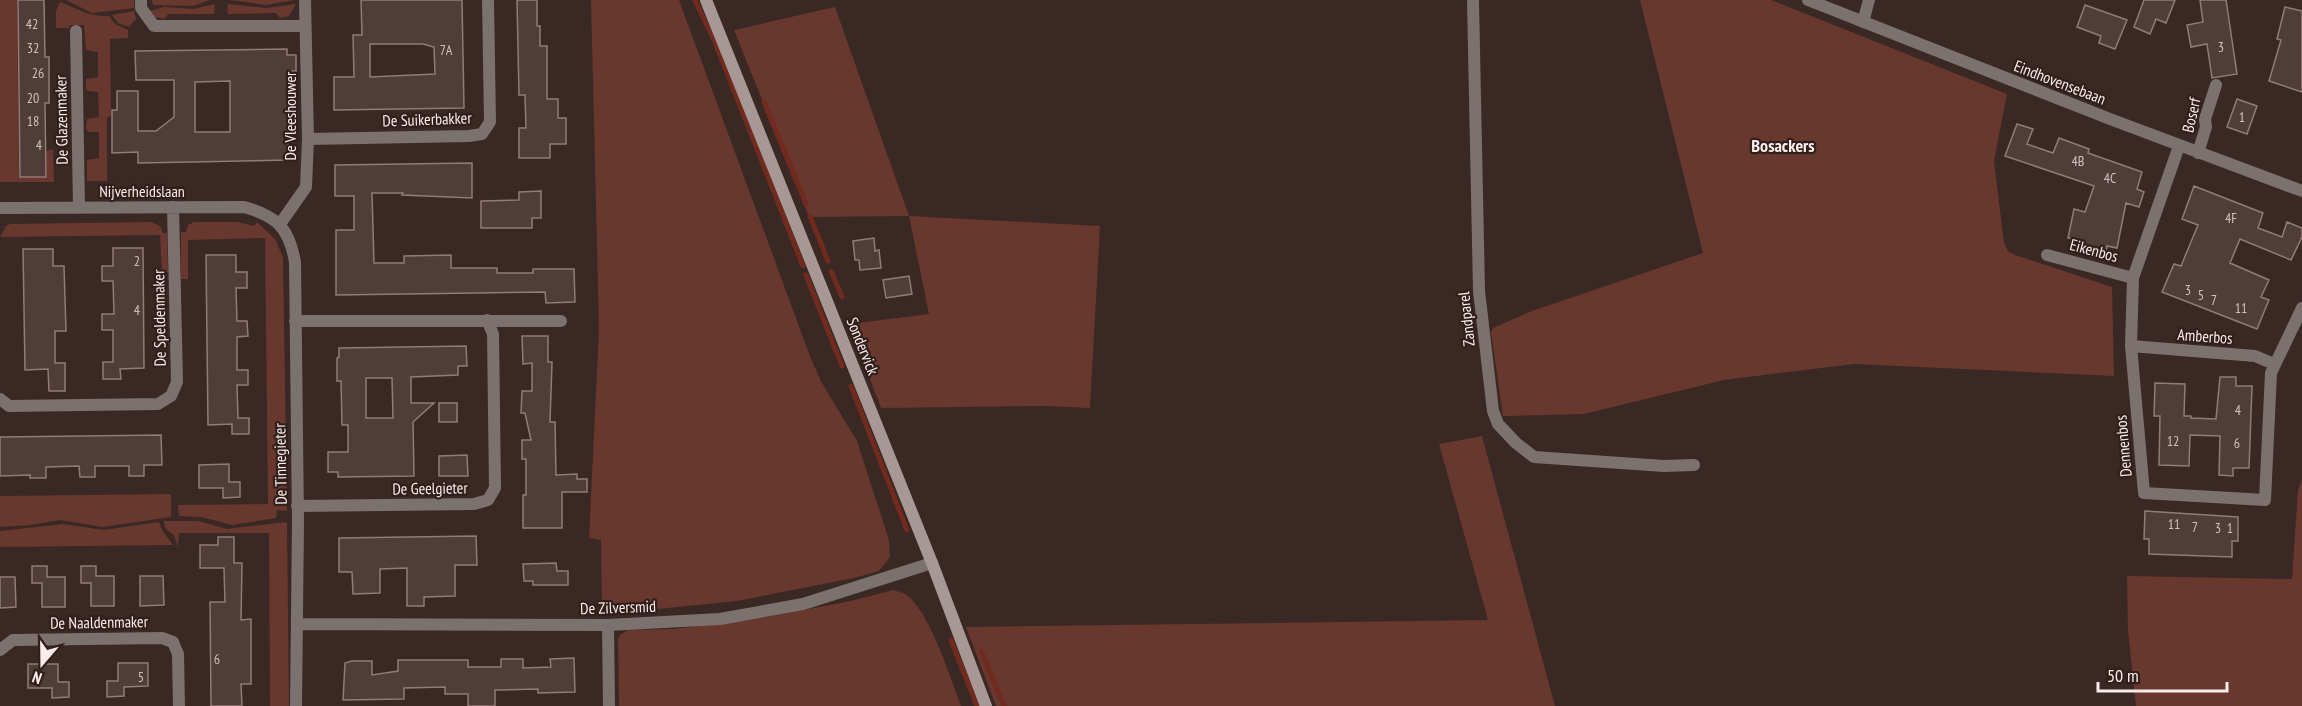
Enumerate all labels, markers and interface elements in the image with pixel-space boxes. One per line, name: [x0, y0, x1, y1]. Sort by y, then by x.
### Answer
house number: 42: [26, 15, 38, 33]
house number: 3: [2218, 38, 2224, 56]
house number: 32: [27, 39, 39, 57]
house number: 7A: [440, 41, 453, 59]
street label: Eindhovensebaan: [2011, 55, 2109, 109]
house number: 26: [32, 64, 44, 82]
street label: De Vleeshouwer: [280, 71, 300, 160]
street label: De Glazenmaker: [50, 74, 72, 165]
house number: 20: [27, 89, 39, 107]
street label: Boserf: [2177, 95, 2205, 134]
street label: De Suikerbakker: [382, 107, 473, 131]
house number: 1: [2239, 108, 2245, 126]
house number: 18: [27, 112, 39, 130]
district label: Bosackers: [1751, 134, 1815, 157]
house number: 4: [36, 136, 43, 154]
house number: 4B: [2072, 152, 2084, 170]
house number: 4C: [2104, 169, 2117, 187]
street label: Nijverheidslaan: [99, 181, 185, 201]
house number: 4F: [2225, 209, 2237, 227]
street label: Eikenbos: [2068, 234, 2120, 266]
house number: 2: [134, 252, 140, 270]
street label: De Speldenmaker: [148, 269, 170, 367]
house number: 3: [2185, 281, 2191, 299]
house number: 5: [2198, 286, 2204, 304]
street label: Zandparel: [1453, 290, 1479, 347]
house number: 7: [2211, 291, 2217, 309]
house number: 11: [2235, 299, 2247, 317]
house number: 4: [134, 301, 141, 319]
street label: Sondervick: [842, 314, 884, 378]
street label: Amberbos: [2177, 324, 2233, 348]
house number: 4: [2235, 401, 2242, 419]
street label: Dennenbos: [2110, 414, 2136, 478]
street label: De Tinnegieter: [269, 423, 291, 505]
house number: 12: [2167, 432, 2179, 450]
house number: 6: [2234, 434, 2240, 452]
street label: De Geelgieter: [392, 477, 468, 499]
house number: 11: [2168, 515, 2180, 533]
house number: 7: [2192, 518, 2198, 536]
house number: 3: [2215, 519, 2221, 537]
house number: 1: [2227, 519, 2233, 537]
street label: De Zilversmid: [580, 596, 656, 618]
street label: De Naaldenmaker: [50, 611, 149, 633]
north arrow: [12, 634, 72, 694]
house number: 6: [214, 650, 220, 668]
scale bar: [2098, 655, 2227, 693]
text: 50 m: [2107, 664, 2139, 687]
text: N: [29, 667, 44, 689]
house number: 5: [138, 668, 144, 686]

